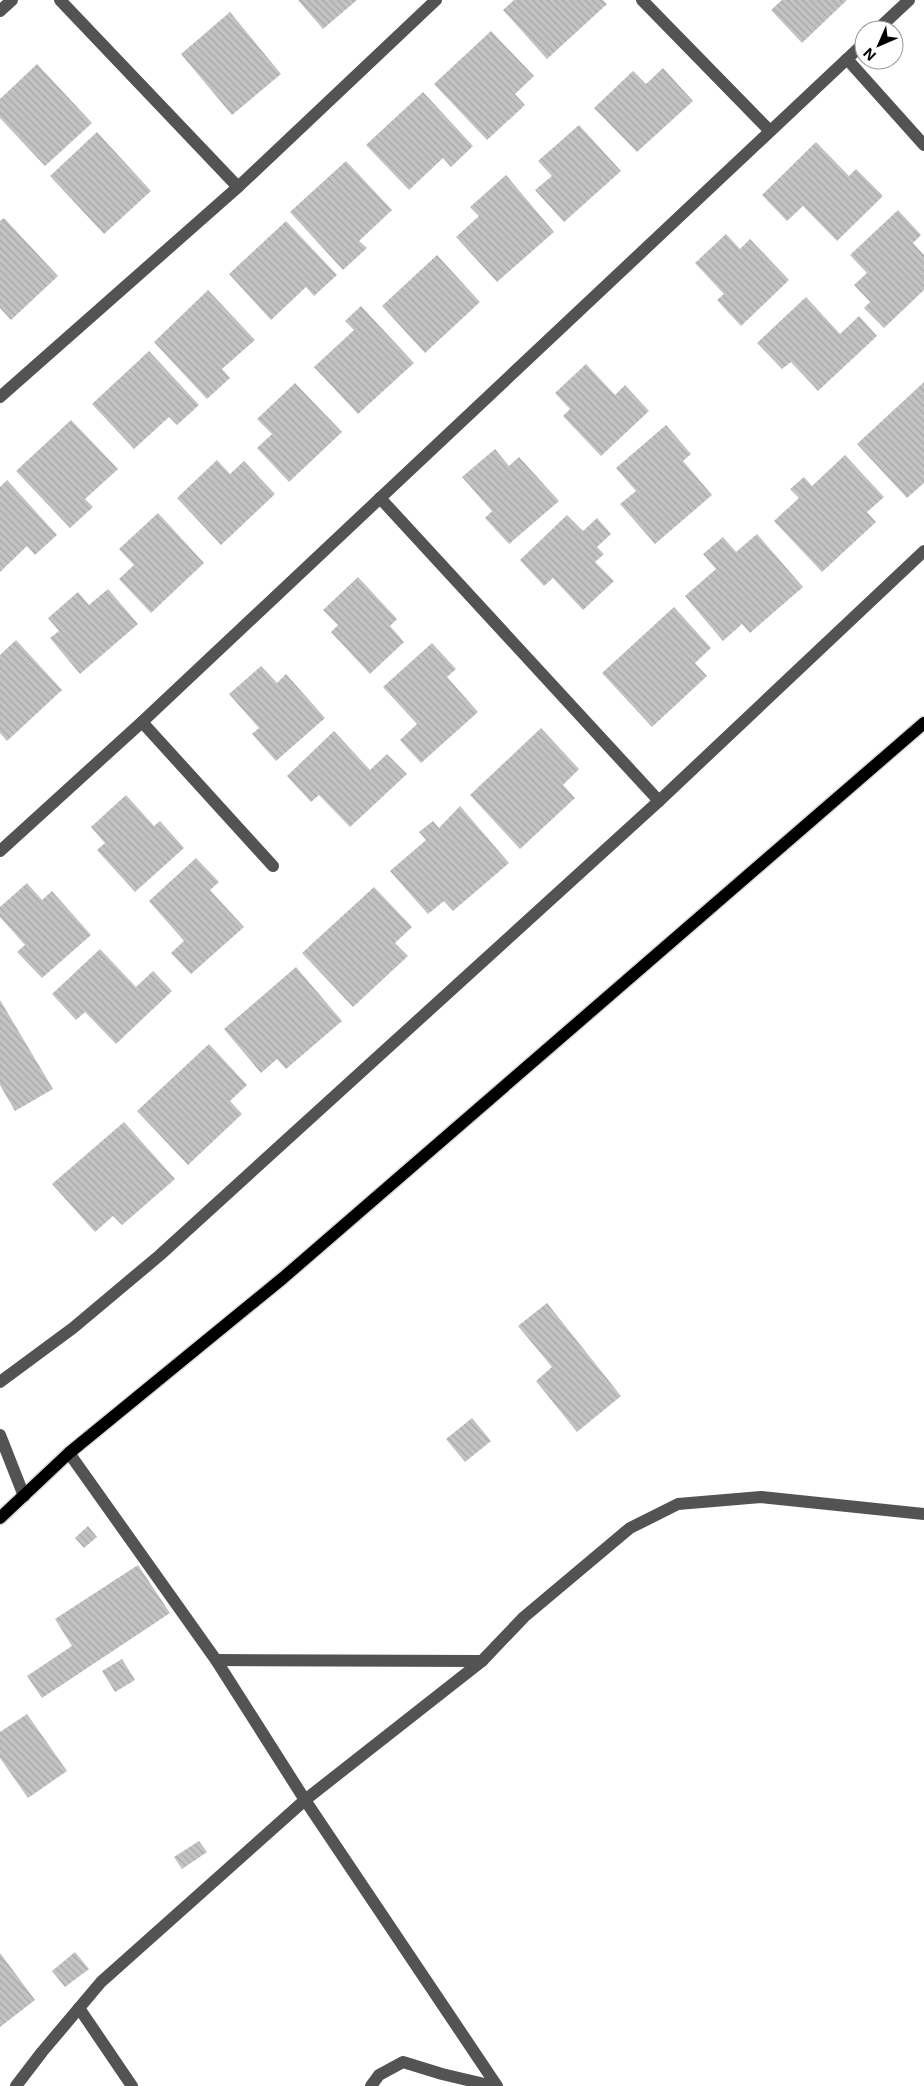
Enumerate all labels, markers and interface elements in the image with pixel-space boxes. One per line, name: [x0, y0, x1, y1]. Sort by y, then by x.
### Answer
north arrow: [854, 20, 904, 70]
text: N: [860, 45, 879, 64]

